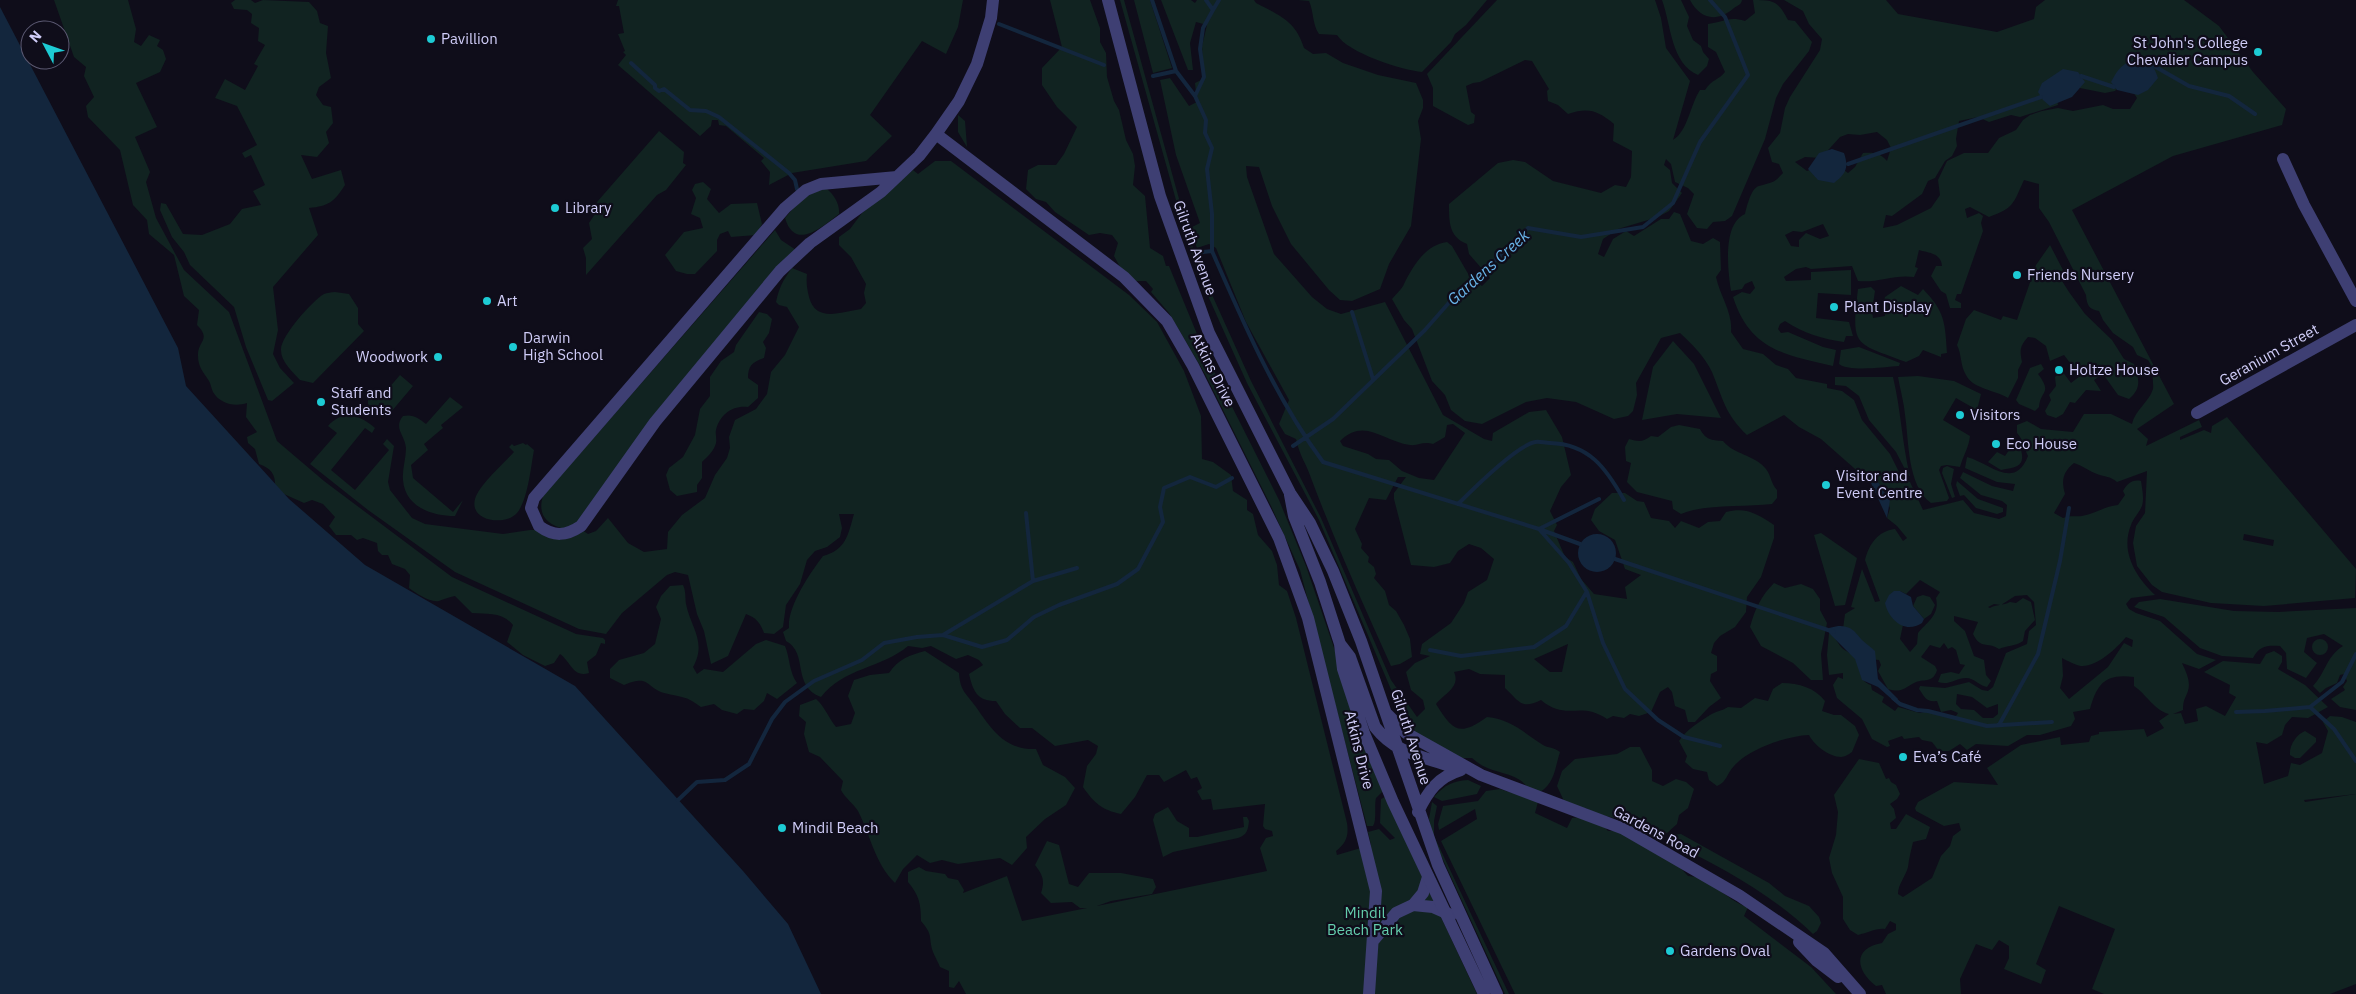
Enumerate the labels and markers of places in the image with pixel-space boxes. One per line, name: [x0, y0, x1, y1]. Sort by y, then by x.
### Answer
place label: Pavillion: [441, 29, 498, 48]
marker: Pavillion: [425, 33, 437, 45]
place label: St John's College Chevalier Campus: [2127, 33, 2248, 69]
marker: St John's College Chevalier Campus: [2252, 46, 2264, 58]
place label: Library: [565, 198, 612, 217]
marker: Library: [549, 202, 561, 214]
place label: Friends Nursery: [2027, 265, 2134, 284]
marker: Friends Nursery: [2011, 269, 2023, 281]
place label: Art: [497, 291, 517, 310]
marker: Art: [481, 295, 493, 307]
place label: Plant Display: [1844, 297, 1932, 316]
marker: Plant Display: [1828, 301, 1840, 313]
place label: Darwin High School: [523, 328, 603, 364]
marker: Darwin High School: [507, 341, 519, 353]
place label: Woodwork: [356, 347, 428, 366]
marker: Woodwork: [432, 351, 444, 363]
place label: Holtze House: [2069, 360, 2159, 379]
marker: Holtze House: [2053, 364, 2065, 376]
place label: Staff and Students: [331, 383, 392, 419]
marker: Staff and Students: [315, 396, 327, 408]
place label: Visitors: [1970, 405, 2020, 424]
marker: Visitors: [1954, 409, 1966, 421]
place label: Eco House: [2006, 434, 2077, 453]
marker: Eco House: [1990, 438, 2002, 450]
place label: Visitor and Event Centre: [1836, 466, 1923, 502]
marker: Visitor and Event Centre: [1820, 479, 1832, 491]
place label: Eva’s Café: [1913, 747, 1982, 766]
marker: Eva’s Café: [1897, 751, 1909, 763]
place label: Mindil Beach: [792, 818, 879, 837]
marker: Mindil Beach: [776, 822, 788, 834]
place label: Gardens Oval: [1680, 941, 1770, 960]
marker: Gardens Oval: [1664, 945, 1676, 957]

